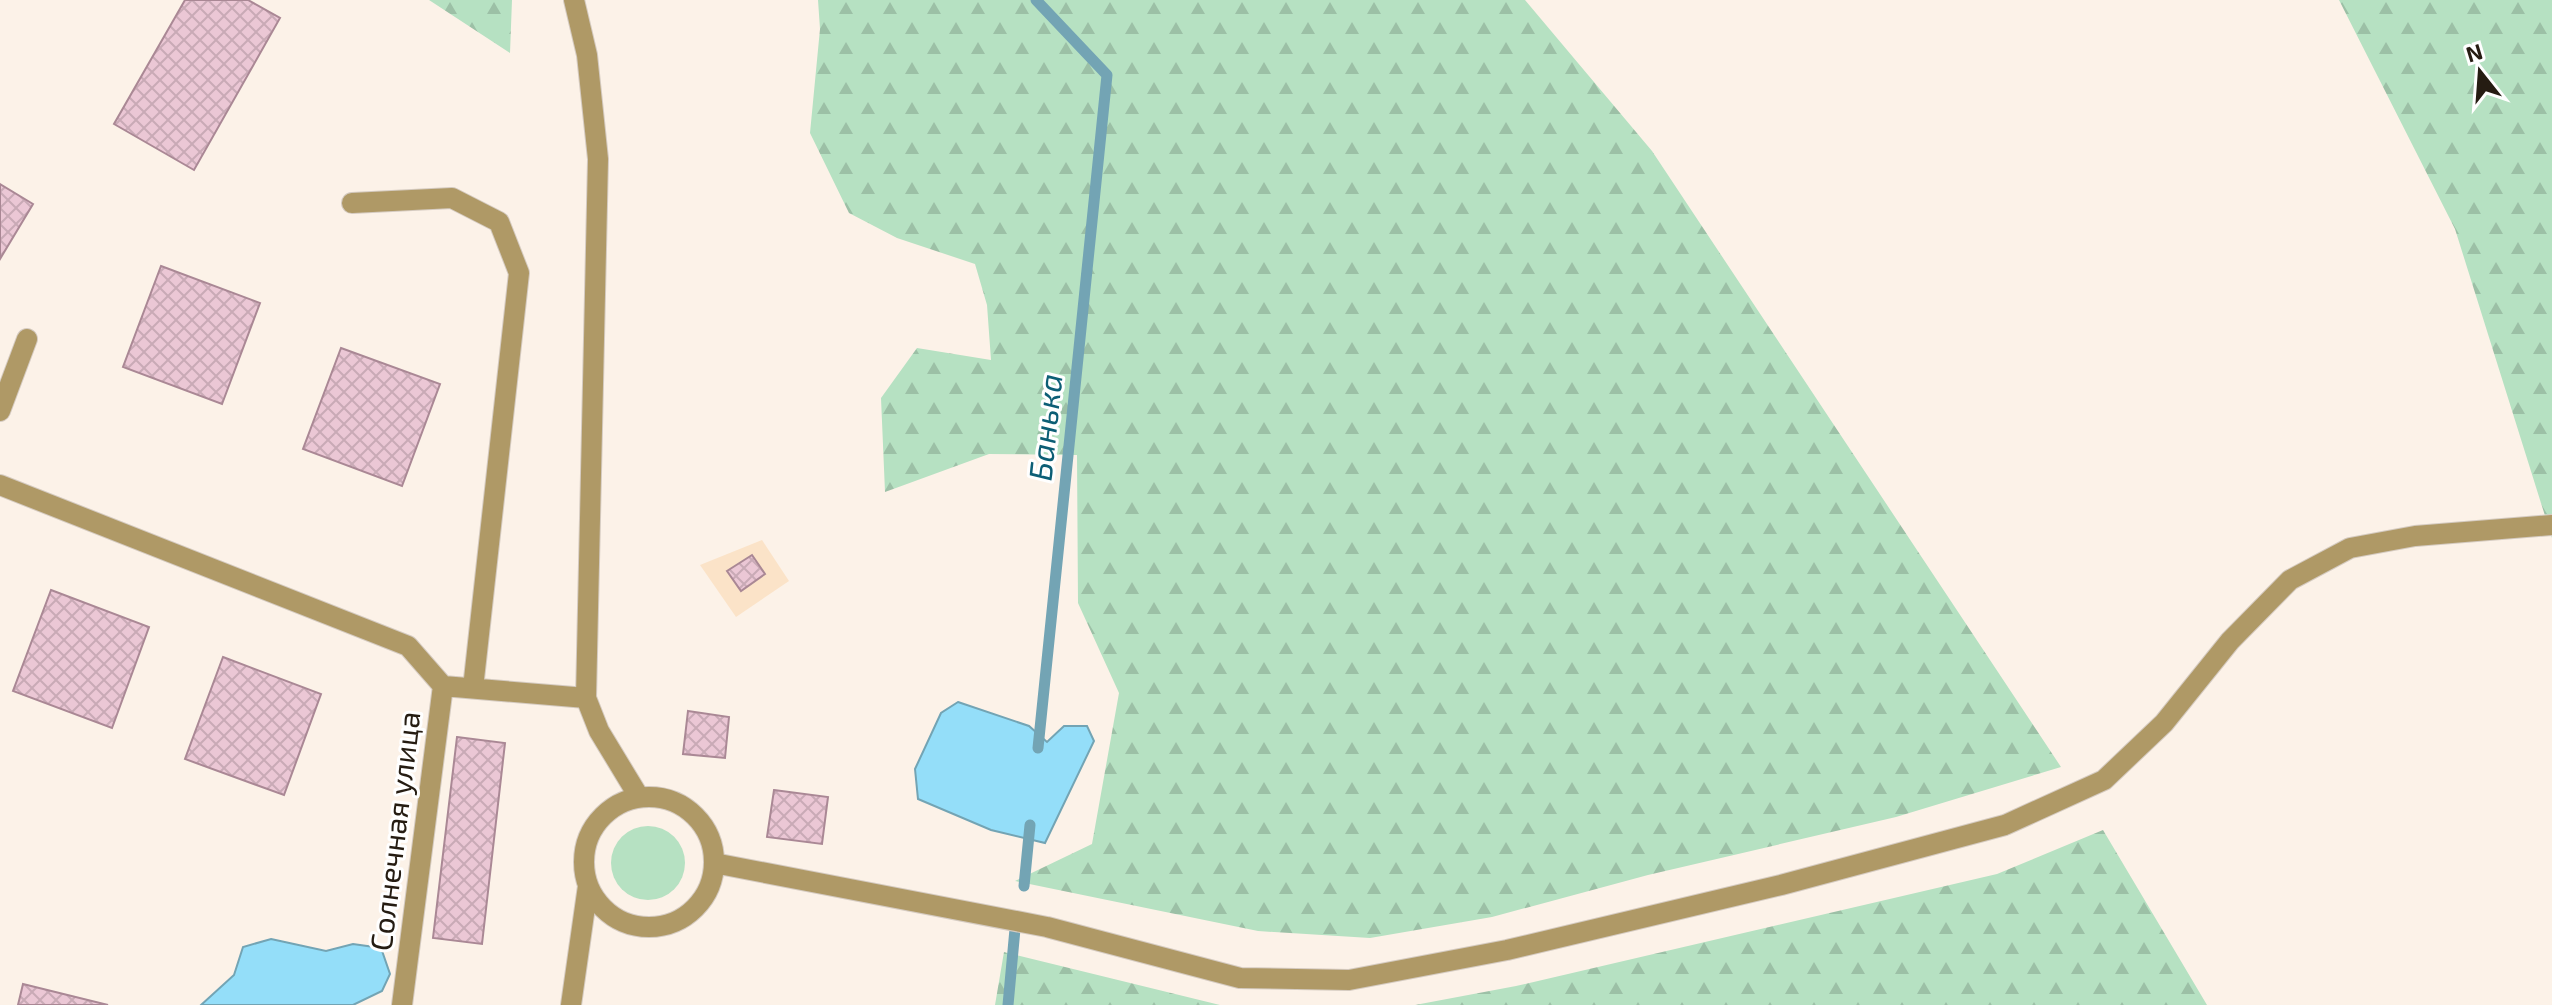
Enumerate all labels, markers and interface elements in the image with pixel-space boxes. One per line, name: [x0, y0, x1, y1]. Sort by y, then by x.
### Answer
north arrow: [2440, 32, 2520, 112]
text: N: [2462, 37, 2485, 67]
water label: Банька: [1019, 371, 1069, 483]
street label: Солнечная улица: [361, 709, 428, 953]

